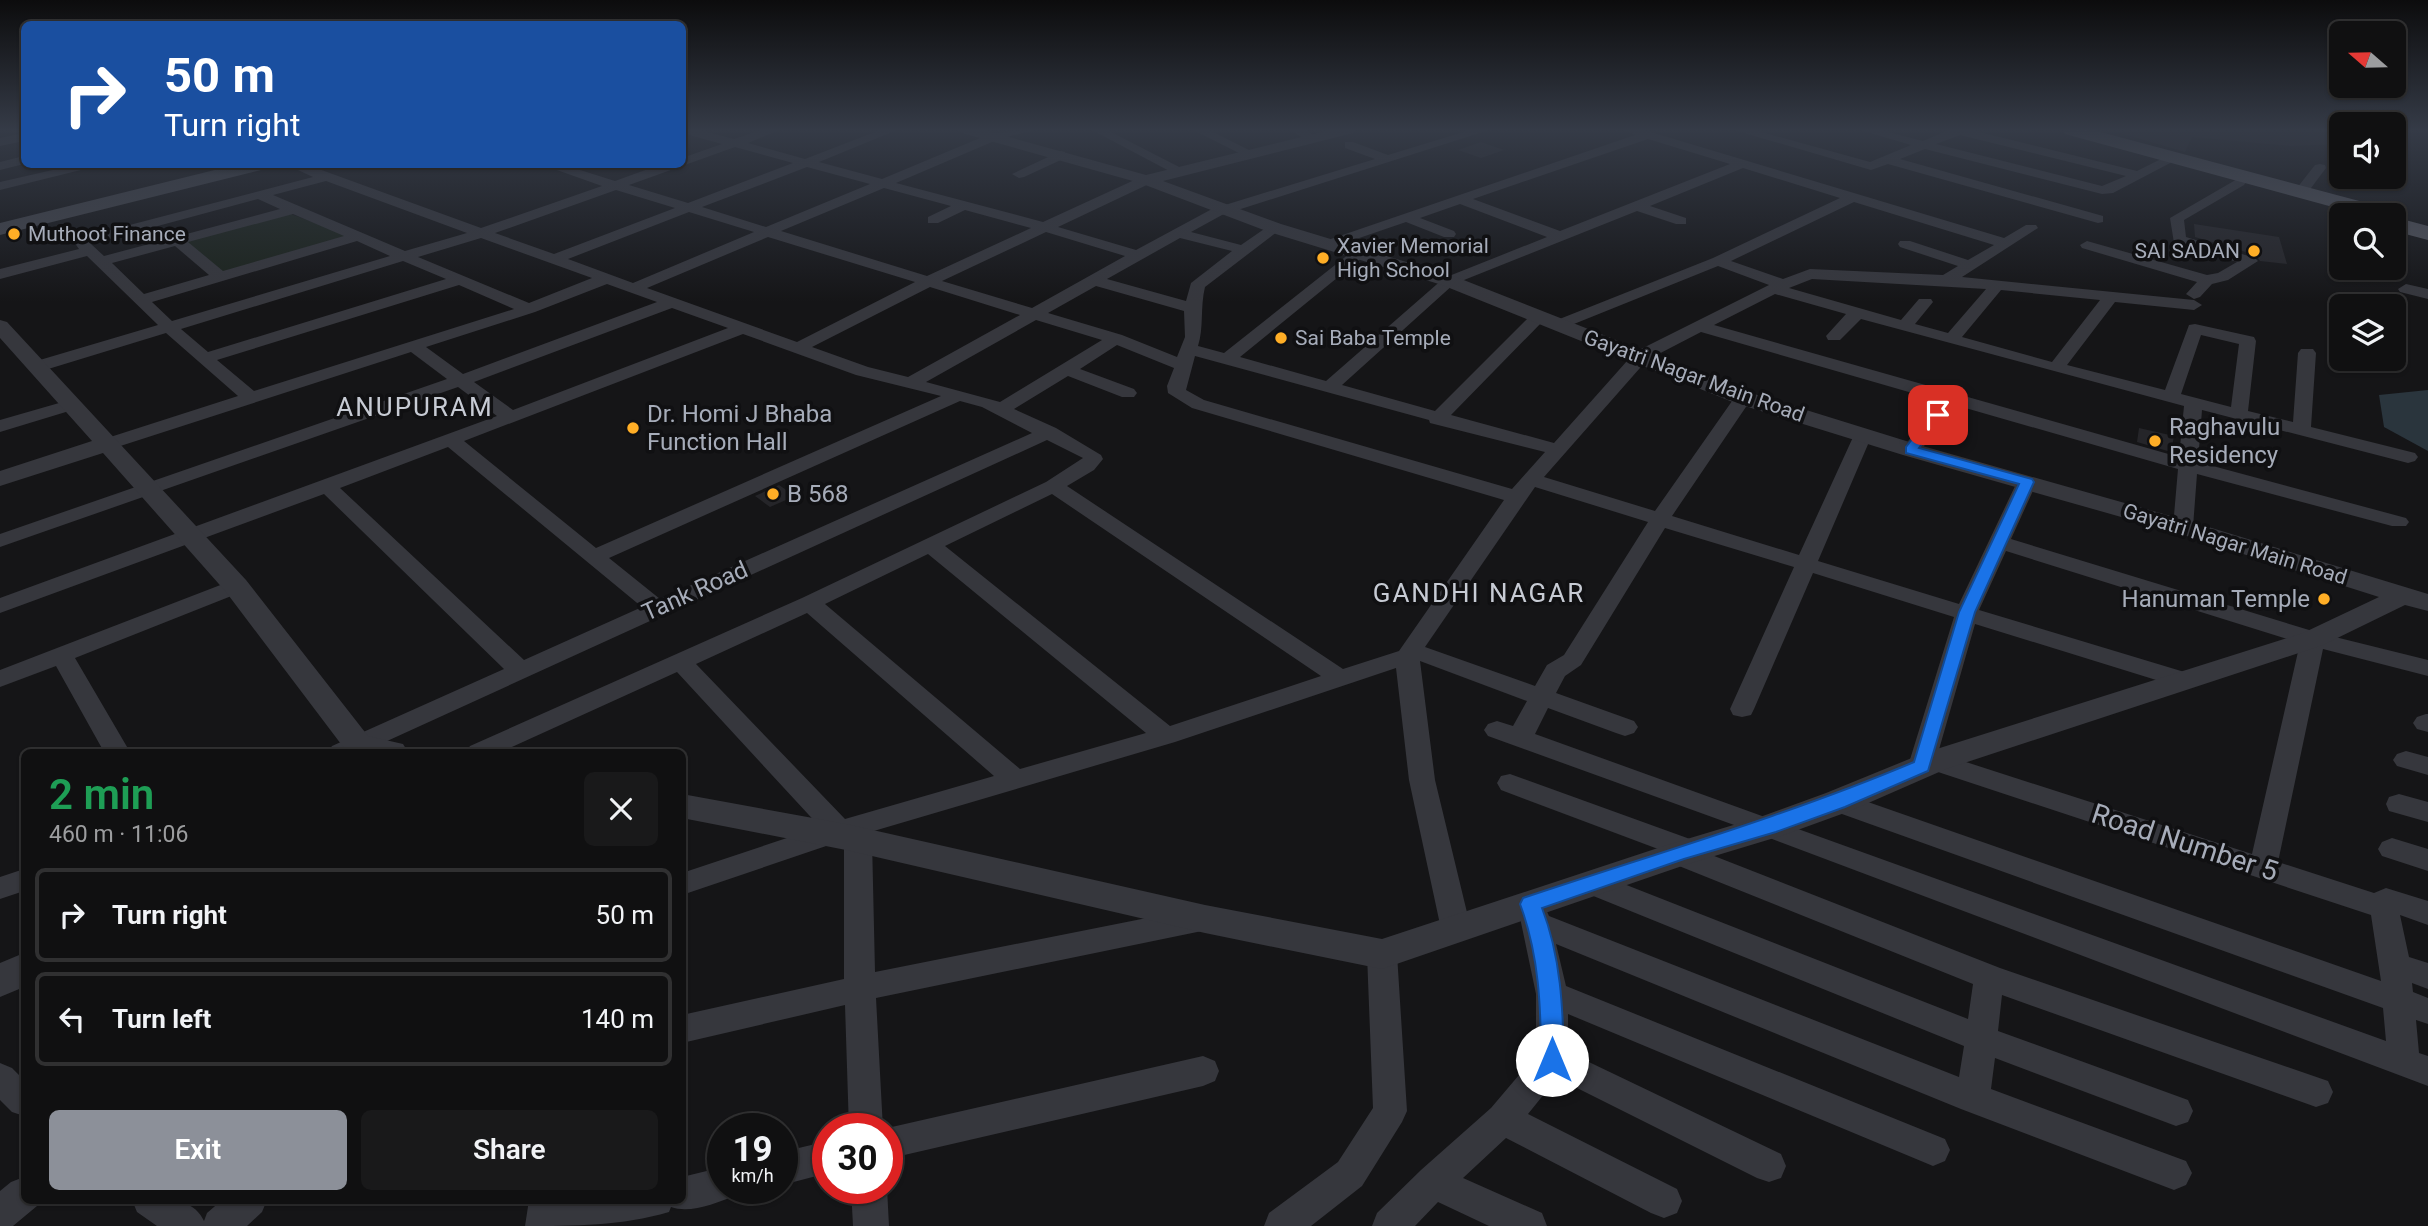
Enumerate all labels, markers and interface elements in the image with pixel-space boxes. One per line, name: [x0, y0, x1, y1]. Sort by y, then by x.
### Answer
north arrow: [2329, 21, 2406, 98]
map controls: [2329, 21, 2406, 371]
text: 50 m: [164, 47, 275, 104]
icon: right: [49, 49, 140, 140]
text: Turn right: [164, 106, 300, 144]
button: sound: [2329, 112, 2406, 189]
button: search: [2329, 203, 2406, 280]
place label: Muthoot Finance: [28, 222, 186, 246]
marker: Muthoot Finance: [6, 226, 22, 242]
place label: Xavier Memorial High School: [1337, 234, 1489, 282]
place label: SAI SADAN: [2134, 239, 2240, 263]
marker: SAI SADAN: [2246, 243, 2262, 259]
marker: Xavier Memorial High School: [1315, 250, 1331, 266]
button: layers: [2329, 294, 2406, 371]
street label: Gayatri Nagar Main Road: [1580, 325, 1808, 427]
place label: Sai Baba Temple: [1295, 326, 1451, 350]
marker: Sai Baba Temple: [1273, 330, 1289, 346]
pin: [1908, 385, 1968, 445]
district label: ANUPURAM: [336, 392, 494, 422]
icon: arrive: [1919, 396, 1957, 434]
place label: Dr. Homi J Bhaba Function Hall: [647, 400, 832, 456]
place label: Raghavulu Residency: [2169, 413, 2280, 469]
marker: Dr. Homi J Bhaba Function Hall: [625, 420, 641, 436]
marker: Raghavulu Residency: [2147, 433, 2163, 449]
place label: B 568: [787, 480, 848, 508]
marker: B 568: [765, 486, 781, 502]
street label: Gayatri Nagar Main Road: [2120, 498, 2350, 590]
street label: Tank Road: [638, 555, 752, 627]
district label: GANDHI NAGAR: [1373, 578, 1585, 608]
place label: Hanuman Temple: [2122, 585, 2310, 613]
marker: Hanuman Temple: [2316, 591, 2332, 607]
text: 2 min: [49, 770, 154, 819]
button: close: [584, 772, 658, 846]
street label: Road Number 5: [2088, 797, 2282, 888]
text: 460 m · 11:06: [49, 821, 188, 848]
icon: right: [53, 896, 91, 934]
text: Turn right: [112, 900, 227, 930]
text: 50 m: [596, 900, 654, 930]
icon: left: [53, 1000, 91, 1038]
text: Turn left: [112, 1004, 211, 1034]
text: 140 m: [581, 1004, 654, 1034]
position arrow: [1515, 1023, 1589, 1097]
button: Exit: [49, 1110, 347, 1190]
button: Share: [361, 1110, 658, 1190]
speed limit sign: 30: [812, 1113, 903, 1204]
text: 19: [732, 1129, 773, 1170]
text: km/h: [731, 1165, 774, 1186]

